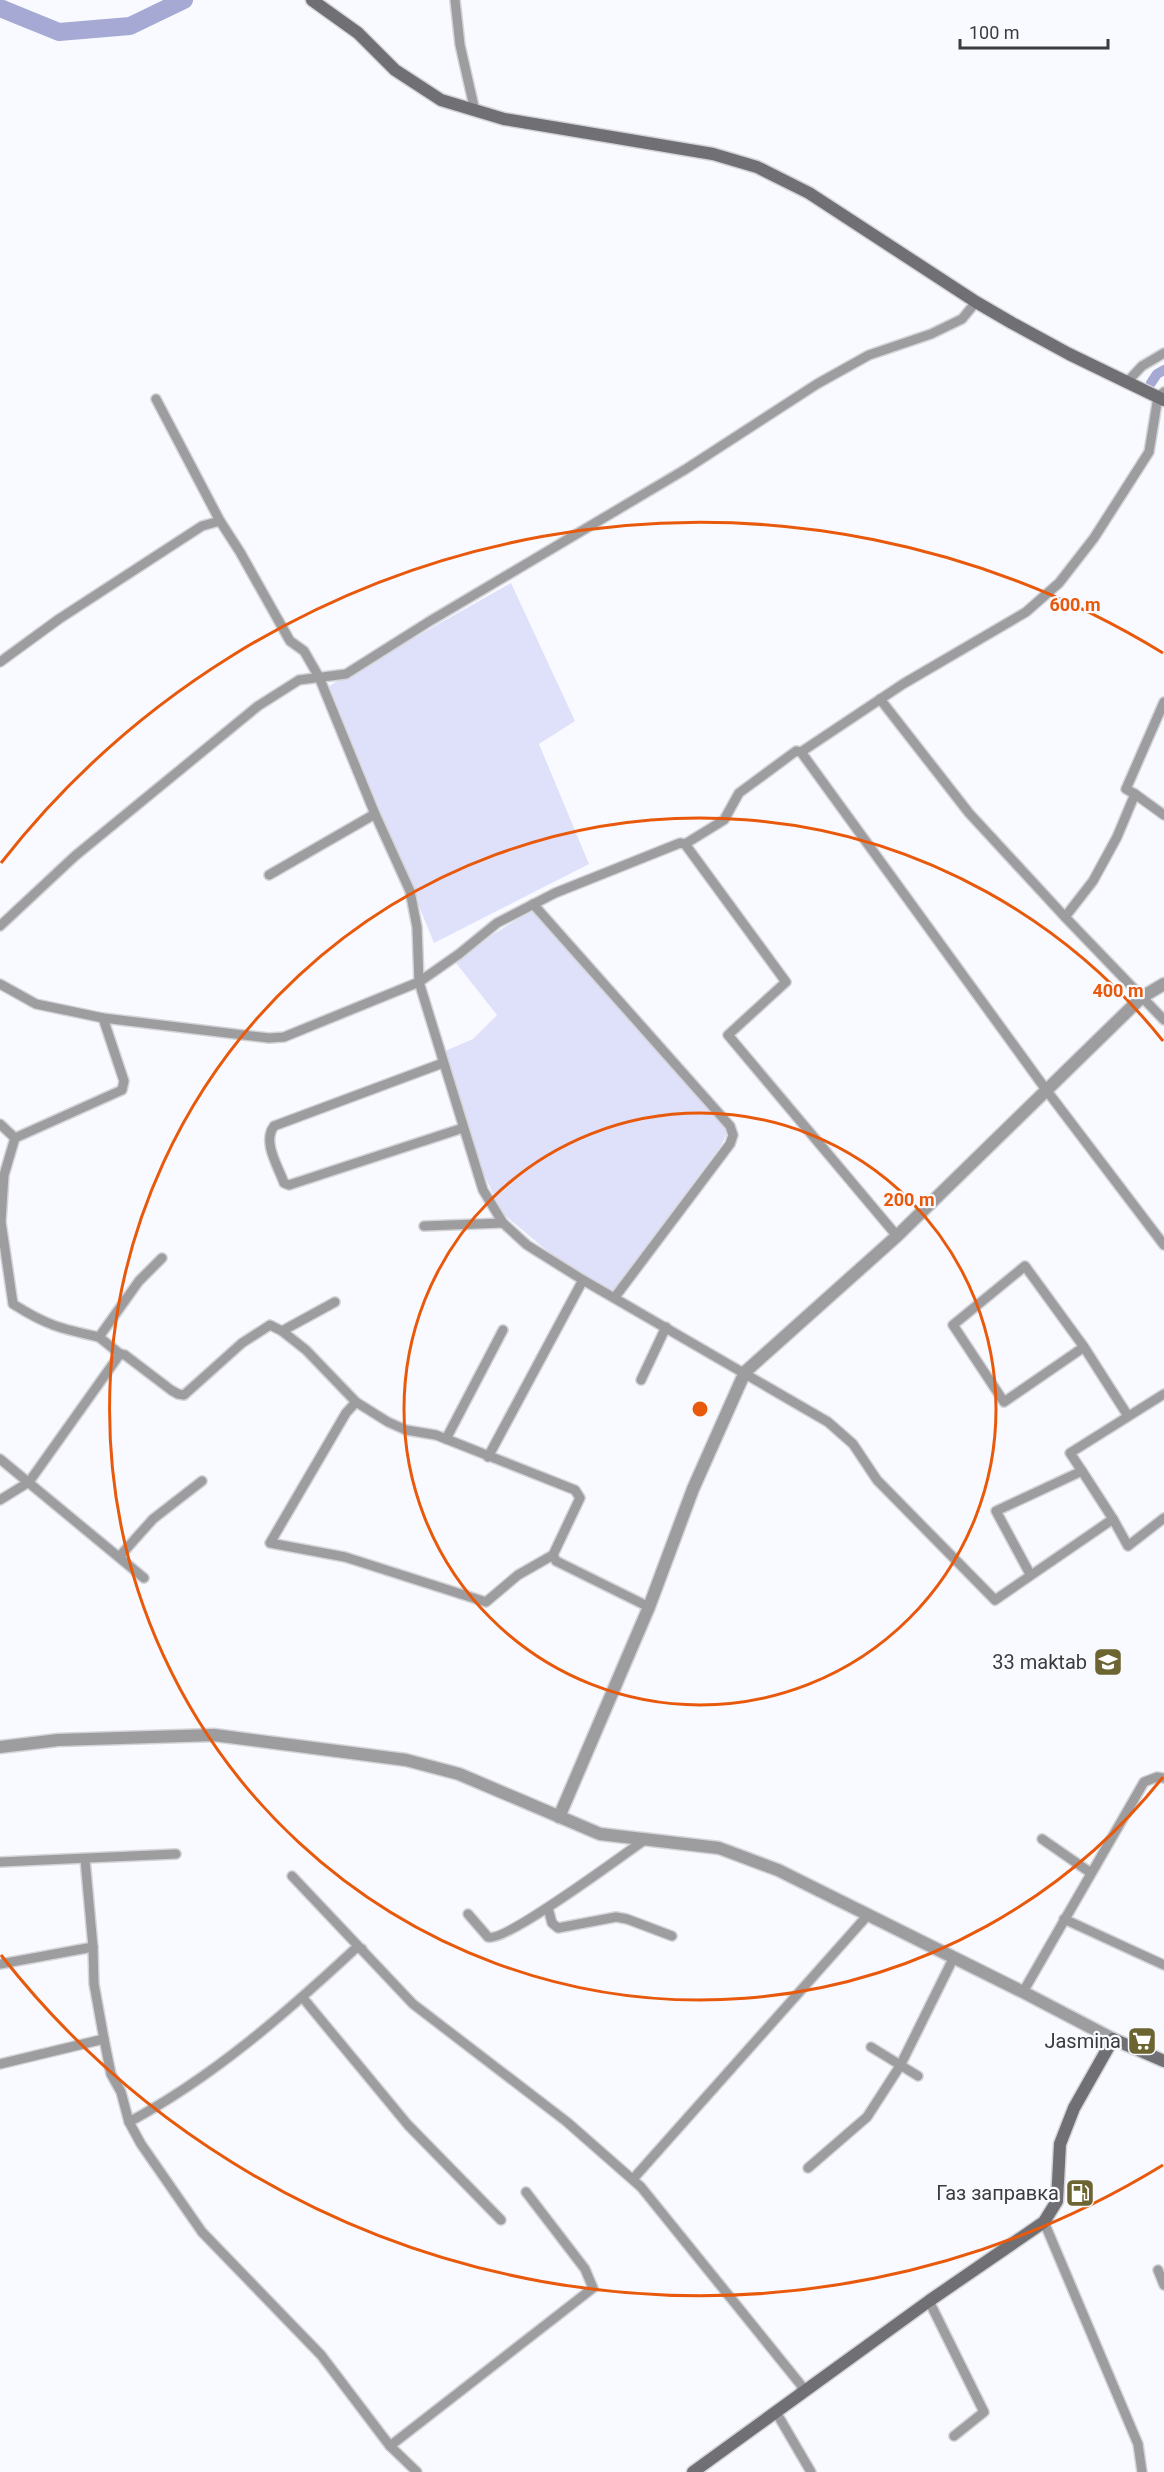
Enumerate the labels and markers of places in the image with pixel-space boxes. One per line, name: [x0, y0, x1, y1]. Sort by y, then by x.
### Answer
centre of rings: [690, 1399, 710, 1419]
school or university icon: 33 maktab: [1092, 1646, 1124, 1678]
place label: 33 maktab: [992, 1650, 1087, 1674]
supermarket icon: Jasmina: [1126, 2025, 1158, 2057]
place label: Jasmina: [1044, 2029, 1121, 2053]
fuel station icon: Газ заправка: [1064, 2177, 1096, 2209]
place label: Газ заправка: [936, 2181, 1059, 2205]

